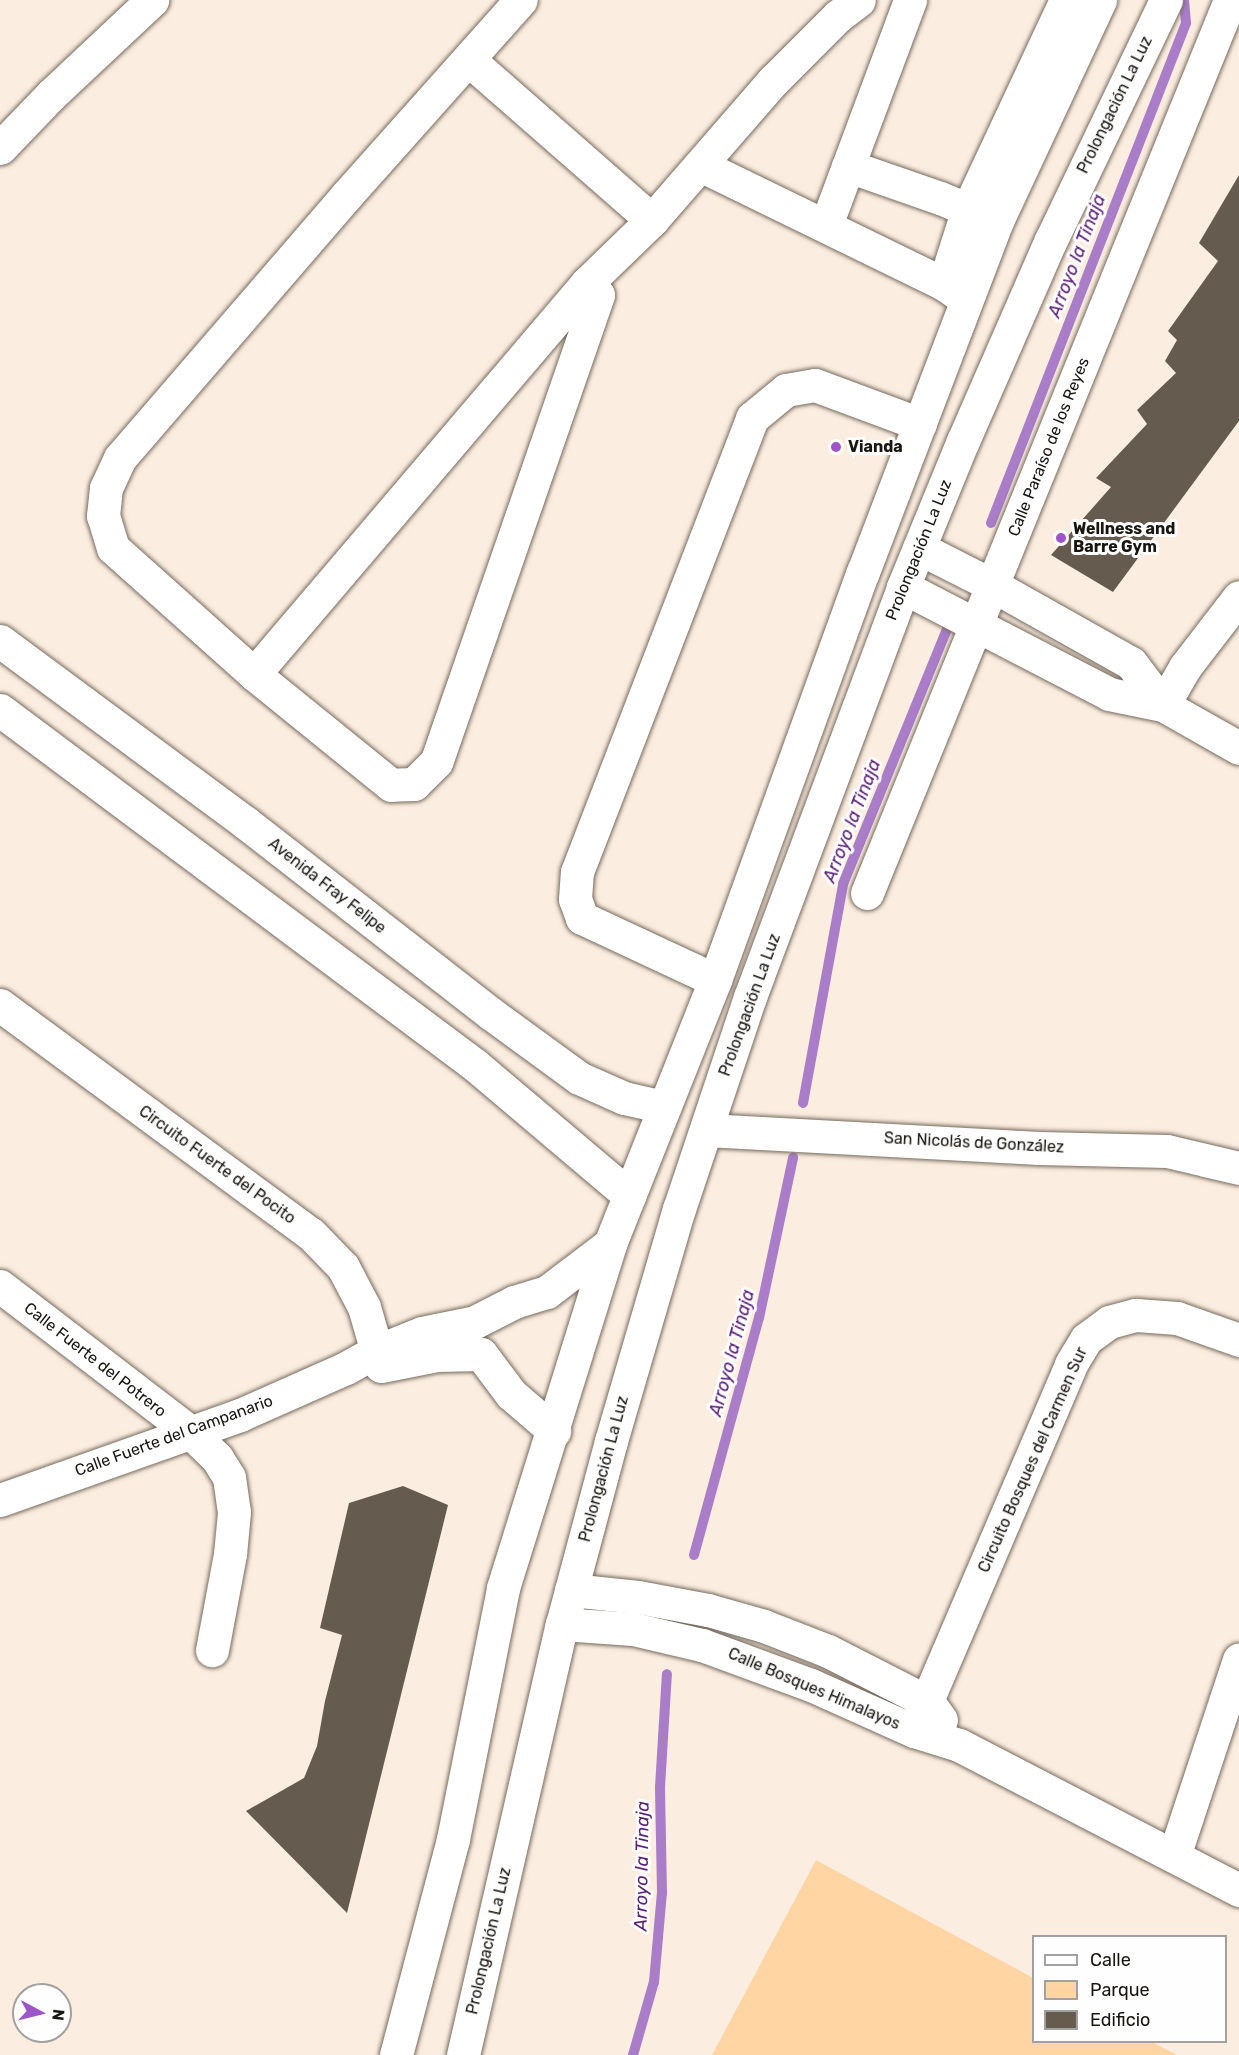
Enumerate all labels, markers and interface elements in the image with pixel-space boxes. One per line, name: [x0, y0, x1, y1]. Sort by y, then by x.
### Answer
street label: Prolongación La Luz: [1073, 33, 1157, 177]
water label: Arroyo la Tinaja: [1044, 191, 1110, 321]
street label: Calle Paraíso de los Reyes: [1004, 355, 1094, 539]
place label: Vianda: [848, 437, 903, 457]
marker: Vianda: [829, 440, 843, 454]
street label: Prolongación La Luz: [882, 477, 956, 623]
place label: Wellness and Barre Gym: [1073, 519, 1175, 557]
marker: Wellness and Barre Gym: [1054, 531, 1068, 545]
water label: Arroyo la Tinaja: [819, 756, 885, 886]
street label: Avenida Fray Felipe: [264, 834, 390, 938]
street label: Prolongación La Luz: [715, 931, 785, 1079]
street label: Circuito Fuerte del Pocito: [135, 1102, 299, 1228]
street label: San Nicolás de González: [883, 1129, 1065, 1157]
water label: Arroyo la Tinaja: [705, 1287, 759, 1419]
street label: Calle Fuerte del Potrero: [20, 1299, 170, 1421]
street label: Circuito Bosques del Carmen Sur: [974, 1344, 1092, 1576]
street label: Calle Fuerte del Campanario: [72, 1391, 276, 1481]
street label: Prolongación La Luz: [575, 1394, 633, 1544]
street label: Calle Bosques Himalayos: [725, 1644, 903, 1734]
water label: Arroyo la Tinaja: [630, 1801, 654, 1931]
street label: Prolongación La Luz: [463, 1866, 515, 2016]
legend: [1032, 1935, 1227, 2043]
text: Calle: [1090, 1949, 1131, 1971]
text: Parque: [1090, 1979, 1150, 2001]
north arrow: [12, 1983, 72, 2043]
text: N: [48, 2008, 69, 2022]
text: Edificio: [1090, 2009, 1150, 2031]

